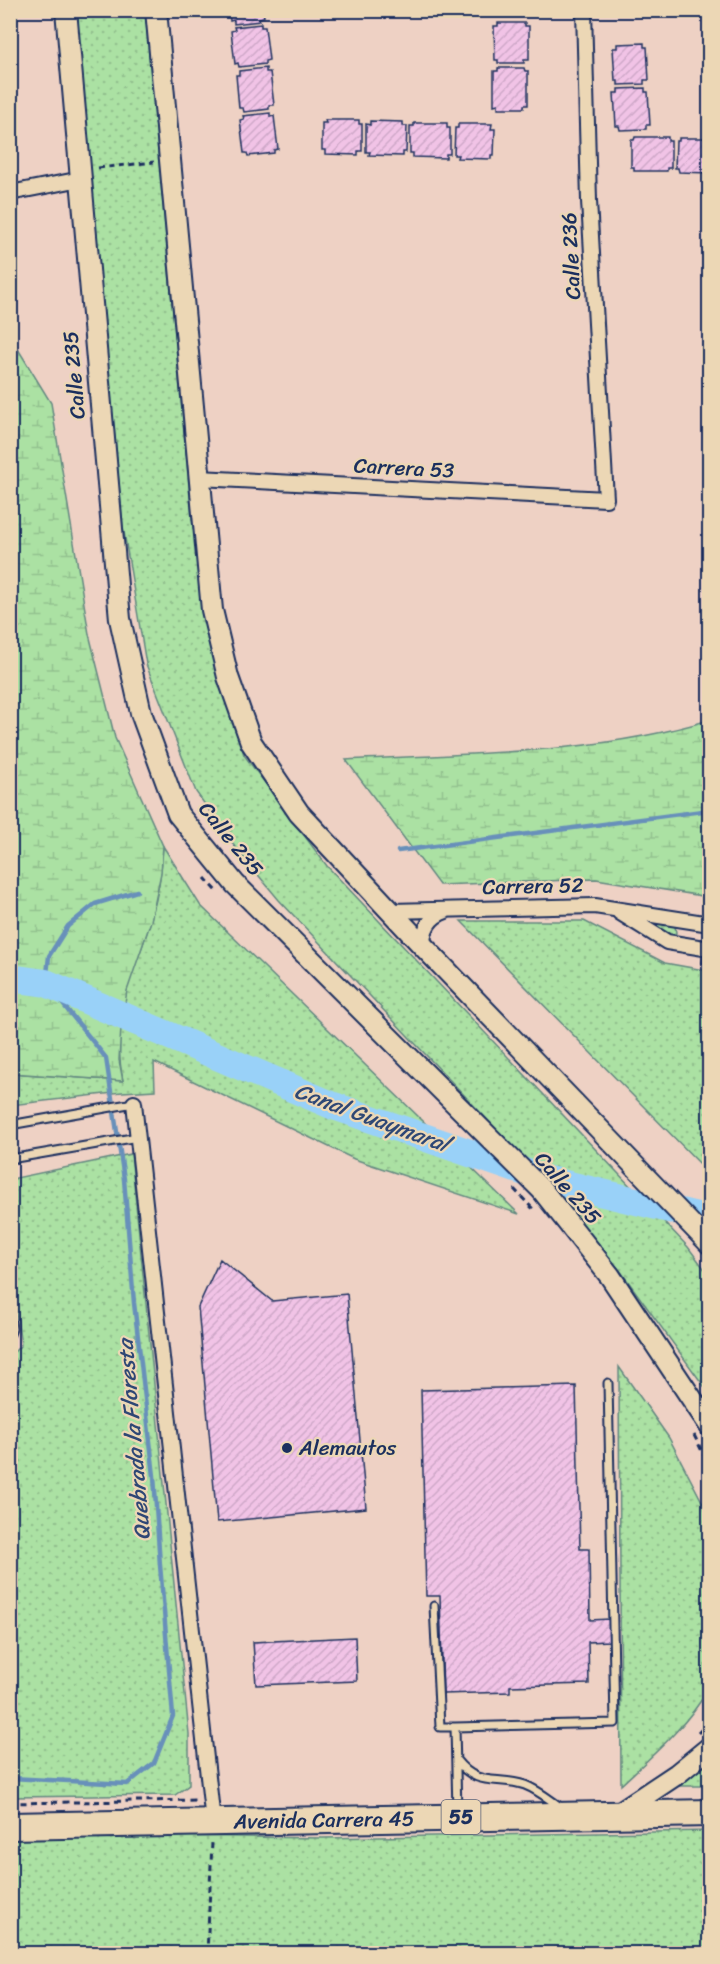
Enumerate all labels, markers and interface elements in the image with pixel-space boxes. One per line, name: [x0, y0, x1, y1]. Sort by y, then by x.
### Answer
street label: Calle 236: [550, 211, 592, 301]
street label: Calle 235: [51, 329, 97, 421]
street label: Carrera 53: [353, 446, 456, 490]
street label: Calle 235: [188, 793, 274, 885]
street label: Carrera 52: [482, 866, 584, 906]
water label: Canal Guaymaral: [289, 1071, 459, 1165]
street label: Calle 235: [525, 1142, 611, 1234]
water label: Quebrada la Floresta: [105, 1335, 162, 1542]
place label: Alemautos: [298, 1429, 397, 1467]
marker: Alemautos: [280, 1441, 294, 1455]
street label: Avenida Carrera 45: [232, 1799, 415, 1841]
road number: 55: [442, 1800, 480, 1834]

